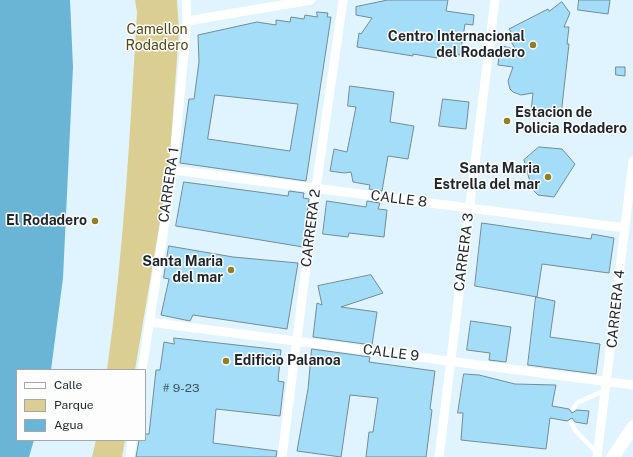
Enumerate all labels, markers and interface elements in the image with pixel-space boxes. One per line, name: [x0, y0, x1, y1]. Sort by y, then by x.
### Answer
park label: Camellon Rodadero: [126, 22, 188, 54]
place label: Centro Internacional del Rodadero: [388, 29, 525, 62]
marker: Centro Internacional del Rodadero: [528, 40, 538, 50]
place label: Estacion de Policia Rodadero: [515, 105, 627, 138]
marker: Estacion de Policia Rodadero: [502, 116, 512, 126]
street label: CARRERA 1: [155, 146, 183, 224]
place label: Santa Maria Estrella del mar: [434, 161, 540, 194]
marker: Santa Maria Estrella del mar: [543, 172, 553, 182]
street label: CALLE 8: [370, 187, 428, 211]
street label: CARRERA 2: [298, 188, 324, 268]
street label: CARRERA 3: [451, 212, 477, 292]
place label: El Rodadero: [6, 213, 87, 229]
marker: El Rodadero: [90, 216, 100, 226]
place label: Santa Maria del mar: [142, 254, 223, 286]
marker: Santa Maria del mar: [226, 265, 236, 275]
street label: CARRERA 4: [604, 269, 628, 349]
street label: CALLE 9: [362, 341, 420, 365]
place label: Edificio Palanoa: [234, 353, 341, 369]
marker: Edificio Palanoa: [221, 356, 231, 366]
legend: [16, 369, 146, 441]
text: Calle: [54, 378, 82, 392]
house number: # 9-23: [163, 381, 199, 395]
text: Parque: [54, 398, 94, 412]
text: Agua: [54, 418, 83, 432]

